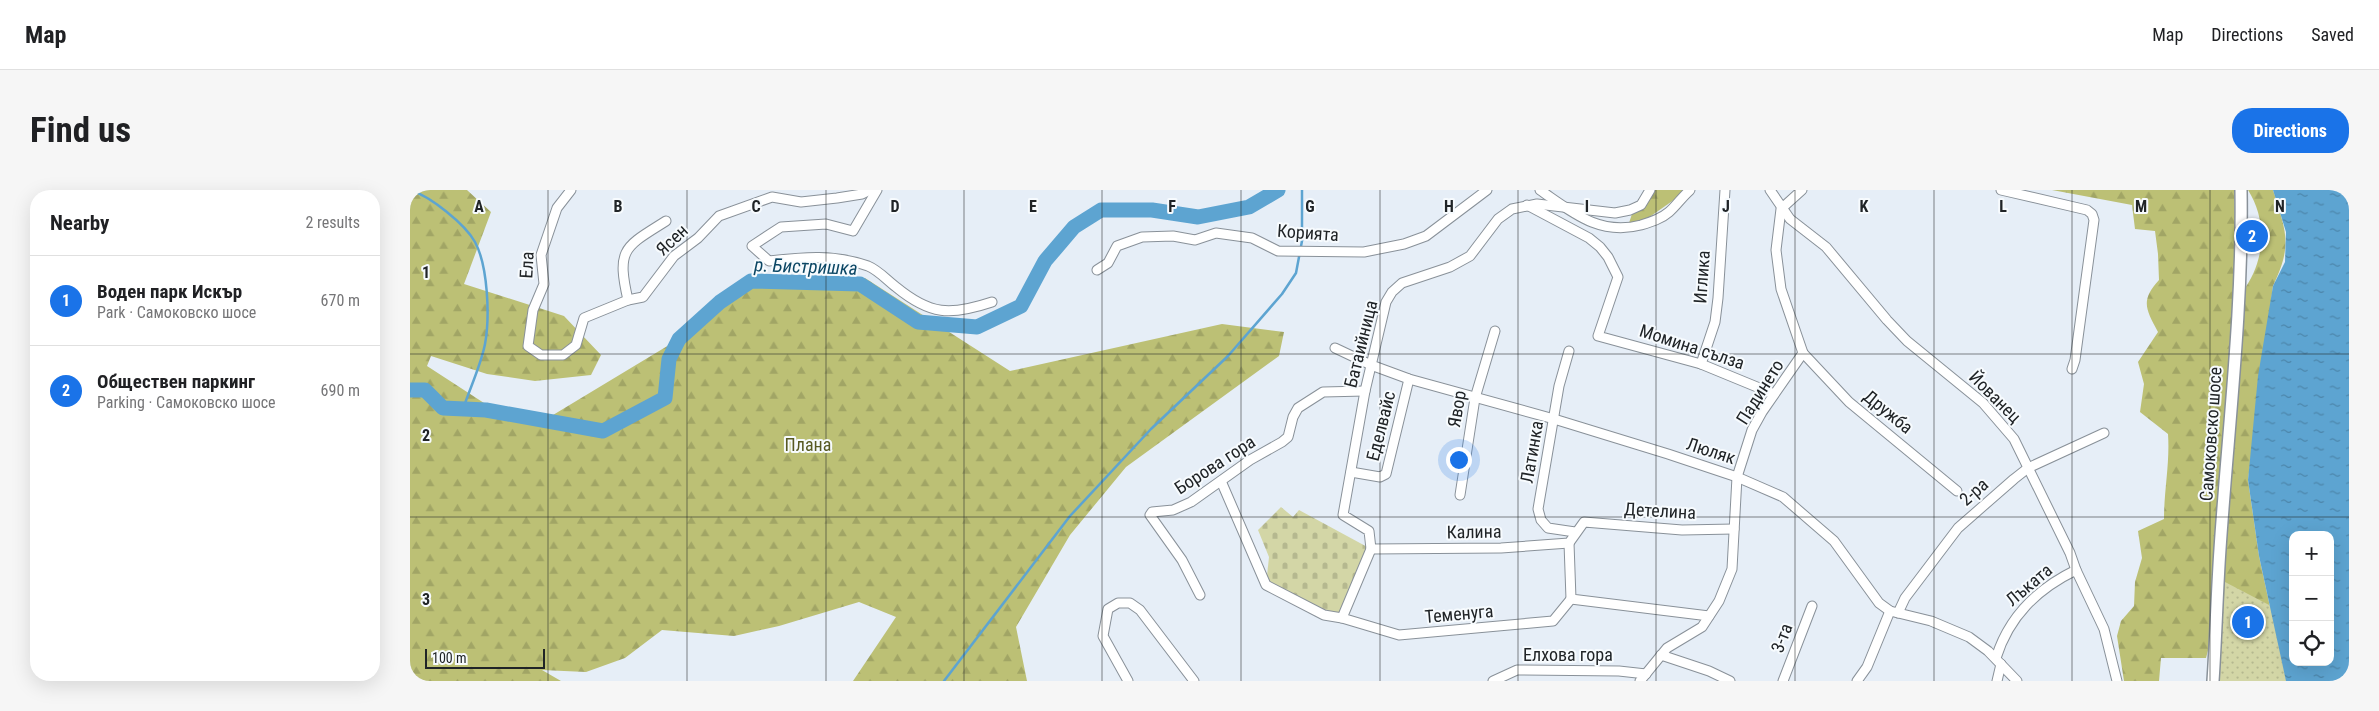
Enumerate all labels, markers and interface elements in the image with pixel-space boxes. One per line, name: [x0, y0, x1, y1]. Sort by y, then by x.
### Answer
text: Map: [25, 21, 66, 49]
text: Map: [2152, 24, 2183, 45]
text: Directions: [2211, 24, 2283, 45]
text: Saved: [2311, 24, 2354, 45]
button: Directions: [2232, 108, 2349, 153]
text: Find us: [30, 110, 131, 151]
text: A: [474, 197, 484, 216]
text: B: [614, 197, 623, 216]
text: C: [751, 197, 761, 216]
text: D: [890, 197, 900, 216]
text: E: [1029, 197, 1037, 216]
text: F: [1168, 197, 1176, 216]
text: G: [1305, 197, 1315, 216]
text: H: [1444, 197, 1454, 216]
text: I: [1585, 197, 1589, 216]
text: J: [1722, 197, 1730, 216]
text: K: [1860, 197, 1869, 216]
text: L: [1999, 197, 2007, 216]
text: M: [2135, 197, 2147, 216]
text: N: [2275, 197, 2285, 216]
text: Nearby: [50, 211, 109, 235]
text: 2 results: [305, 213, 360, 232]
pin: 2: [2236, 217, 2268, 255]
street label: Ясен: [651, 220, 692, 260]
street label: Корията: [1276, 220, 1340, 245]
street label: Иглика: [1689, 250, 1714, 304]
street label: Ела: [515, 251, 538, 279]
water label: р. Бистришка: [753, 253, 858, 280]
text: 1: [422, 263, 430, 282]
text: Воден парк Искър: [97, 280, 242, 303]
text: 1: [62, 291, 70, 310]
text: 670 m: [321, 291, 360, 310]
street label: Батаийница: [1340, 298, 1381, 390]
text: Park · Самоковско шосе: [97, 303, 256, 322]
street label: Момина сълза: [1637, 320, 1747, 373]
street label: Падинето: [1731, 355, 1788, 428]
street label: Йованец: [1965, 366, 2026, 427]
street label: Самоковско шосе: [2195, 366, 2226, 502]
text: Обществен паркинг: [97, 370, 255, 393]
text: 2: [62, 381, 70, 400]
text: 690 m: [321, 381, 360, 400]
street label: Дружба: [1859, 385, 1917, 438]
street label: Еделвайс: [1362, 389, 1399, 463]
street label: Явор: [1443, 389, 1470, 429]
text: Parking · Самоковско шосе: [97, 393, 276, 412]
street label: Латинка: [1516, 419, 1547, 485]
text: 2: [422, 426, 430, 445]
street label: Борова гора: [1171, 431, 1259, 498]
street label: Люляк: [1684, 433, 1739, 468]
park label: Плана: [785, 434, 831, 455]
your location: [1446, 447, 1472, 473]
street label: 2-ра: [1955, 474, 1992, 510]
street label: Детелина: [1624, 498, 1696, 523]
street label: Калина: [1446, 521, 1502, 542]
map controls: [2289, 531, 2334, 666]
button: +: [2289, 531, 2334, 576]
street label: Лъката: [2001, 559, 2056, 610]
button: −: [2289, 576, 2334, 621]
text: 3: [422, 590, 430, 609]
street label: Теменуга: [1424, 600, 1494, 627]
pin: 1: [2232, 603, 2264, 641]
street label: 3-та: [1766, 620, 1797, 655]
button: locate: [2289, 621, 2334, 666]
street label: Елхова гора: [1523, 644, 1613, 665]
scale bar: [425, 646, 545, 669]
text: 100 m: [432, 650, 467, 666]

